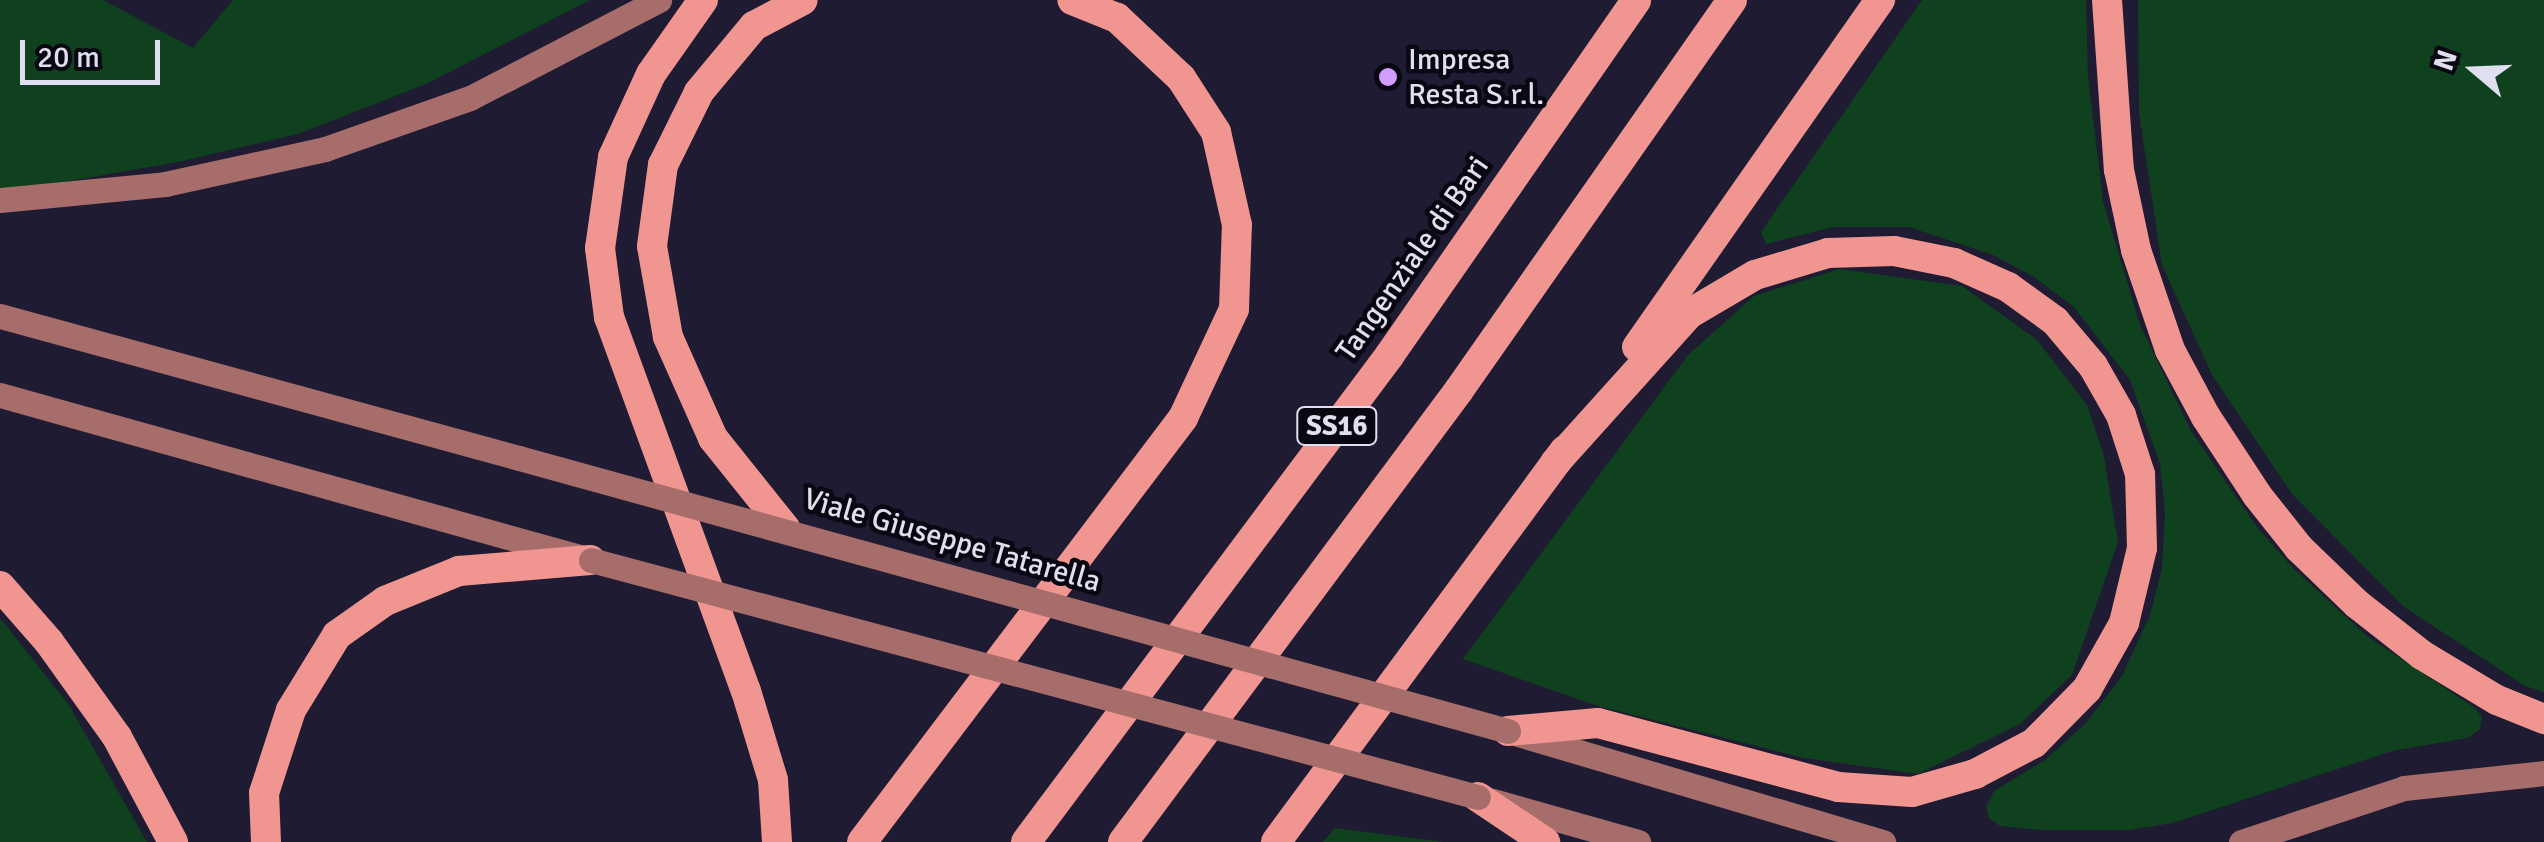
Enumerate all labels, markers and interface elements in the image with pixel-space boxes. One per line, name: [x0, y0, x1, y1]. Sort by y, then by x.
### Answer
scale bar: [25, 20, 165, 82]
north arrow: [2424, 20, 2524, 120]
text: 20 m: [37, 39, 100, 76]
place label: Impresa Resta S.r.l.: [1408, 42, 1544, 112]
text: N: [2426, 45, 2465, 75]
marker: Impresa Resta S.r.l.: [1377, 66, 1399, 88]
street label: Tangenziale di Bari: [1329, 150, 1497, 368]
road number: SS16: [1294, 403, 1380, 449]
street label: Viale Giuseppe Tatarella: [799, 481, 1105, 601]

